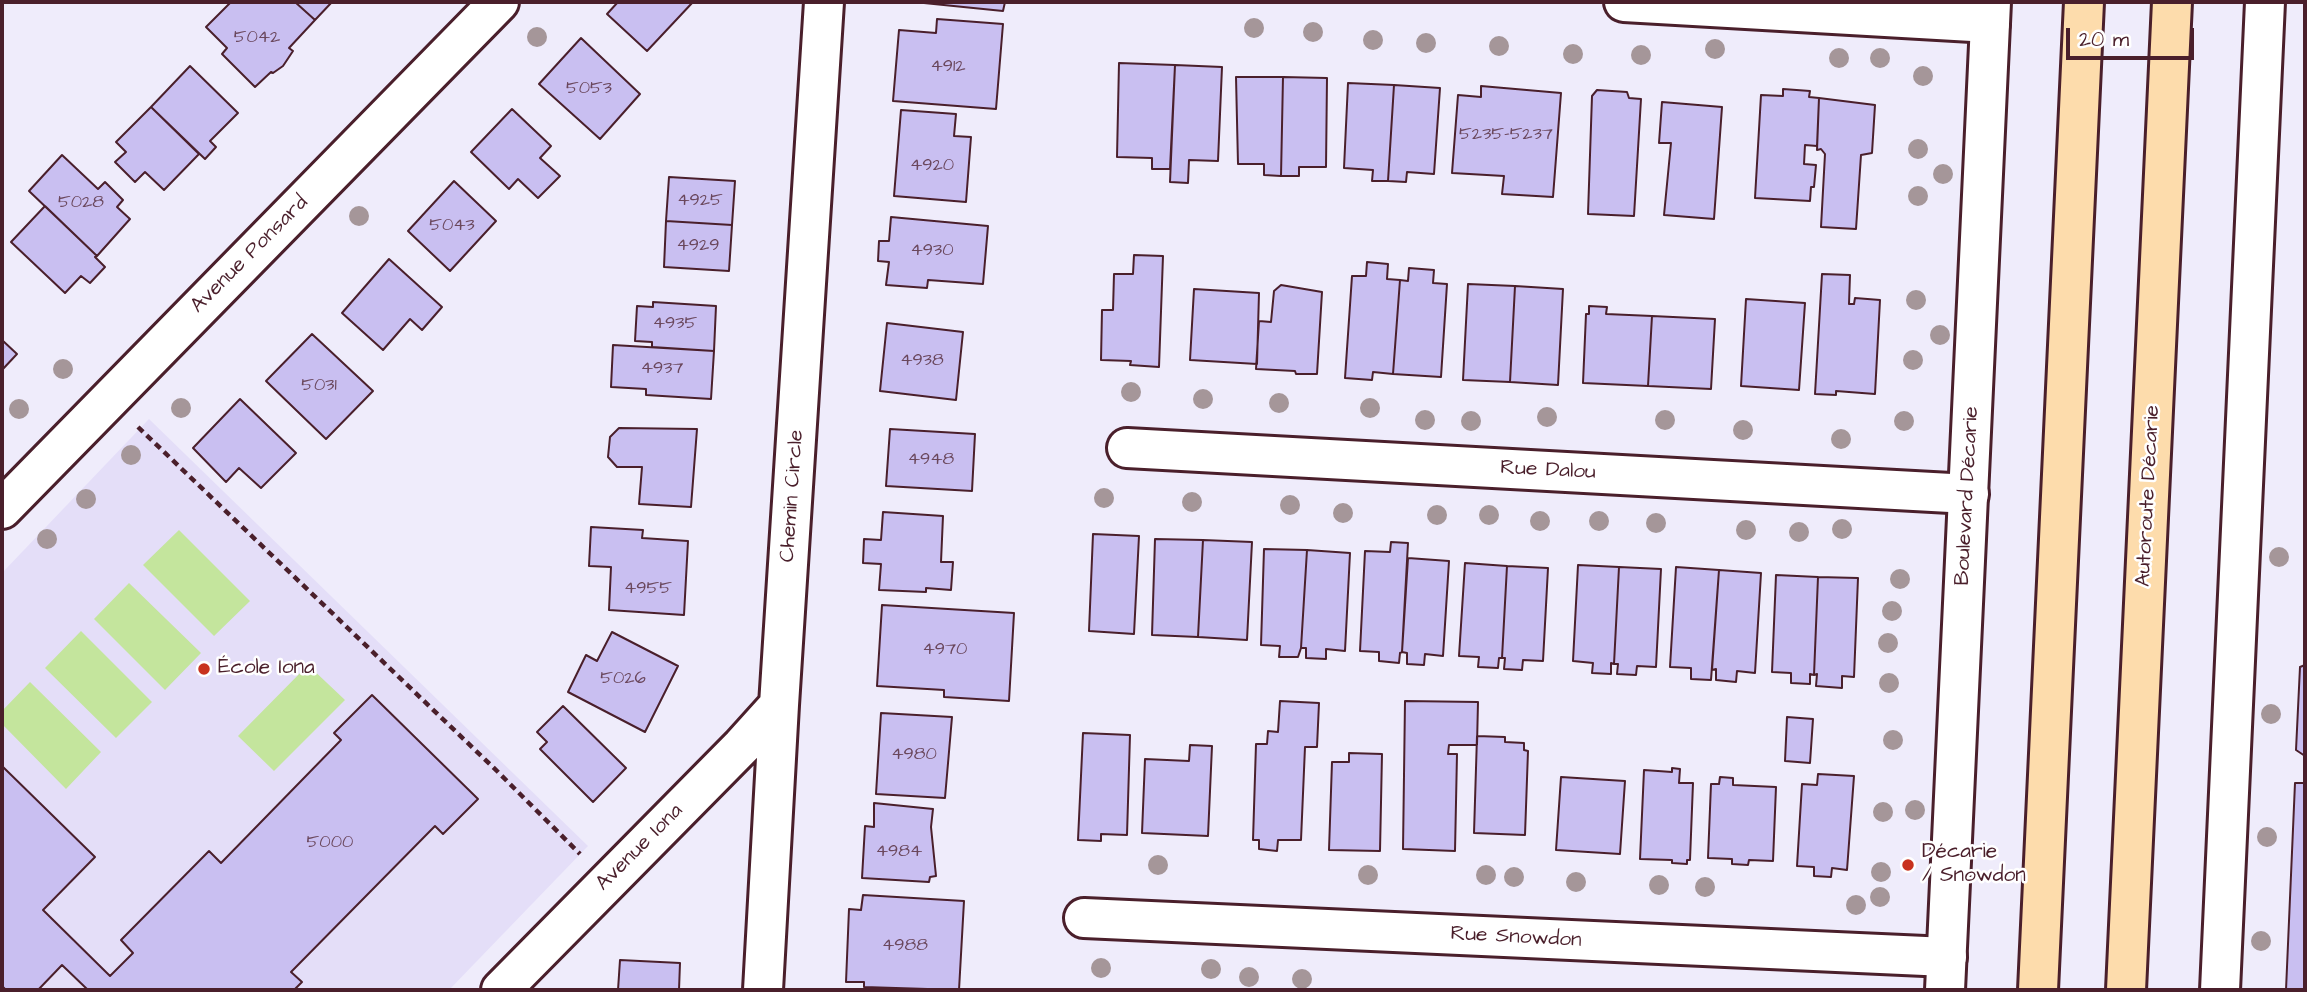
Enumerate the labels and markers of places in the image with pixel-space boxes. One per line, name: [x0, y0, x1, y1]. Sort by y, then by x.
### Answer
place label: École Iona: [218, 656, 315, 682]
marker: École Iona: [196, 661, 212, 677]
place label: Décarie / Snowdon: [1922, 840, 2026, 890]
marker: Décarie / Snowdon: [1900, 857, 1916, 873]

